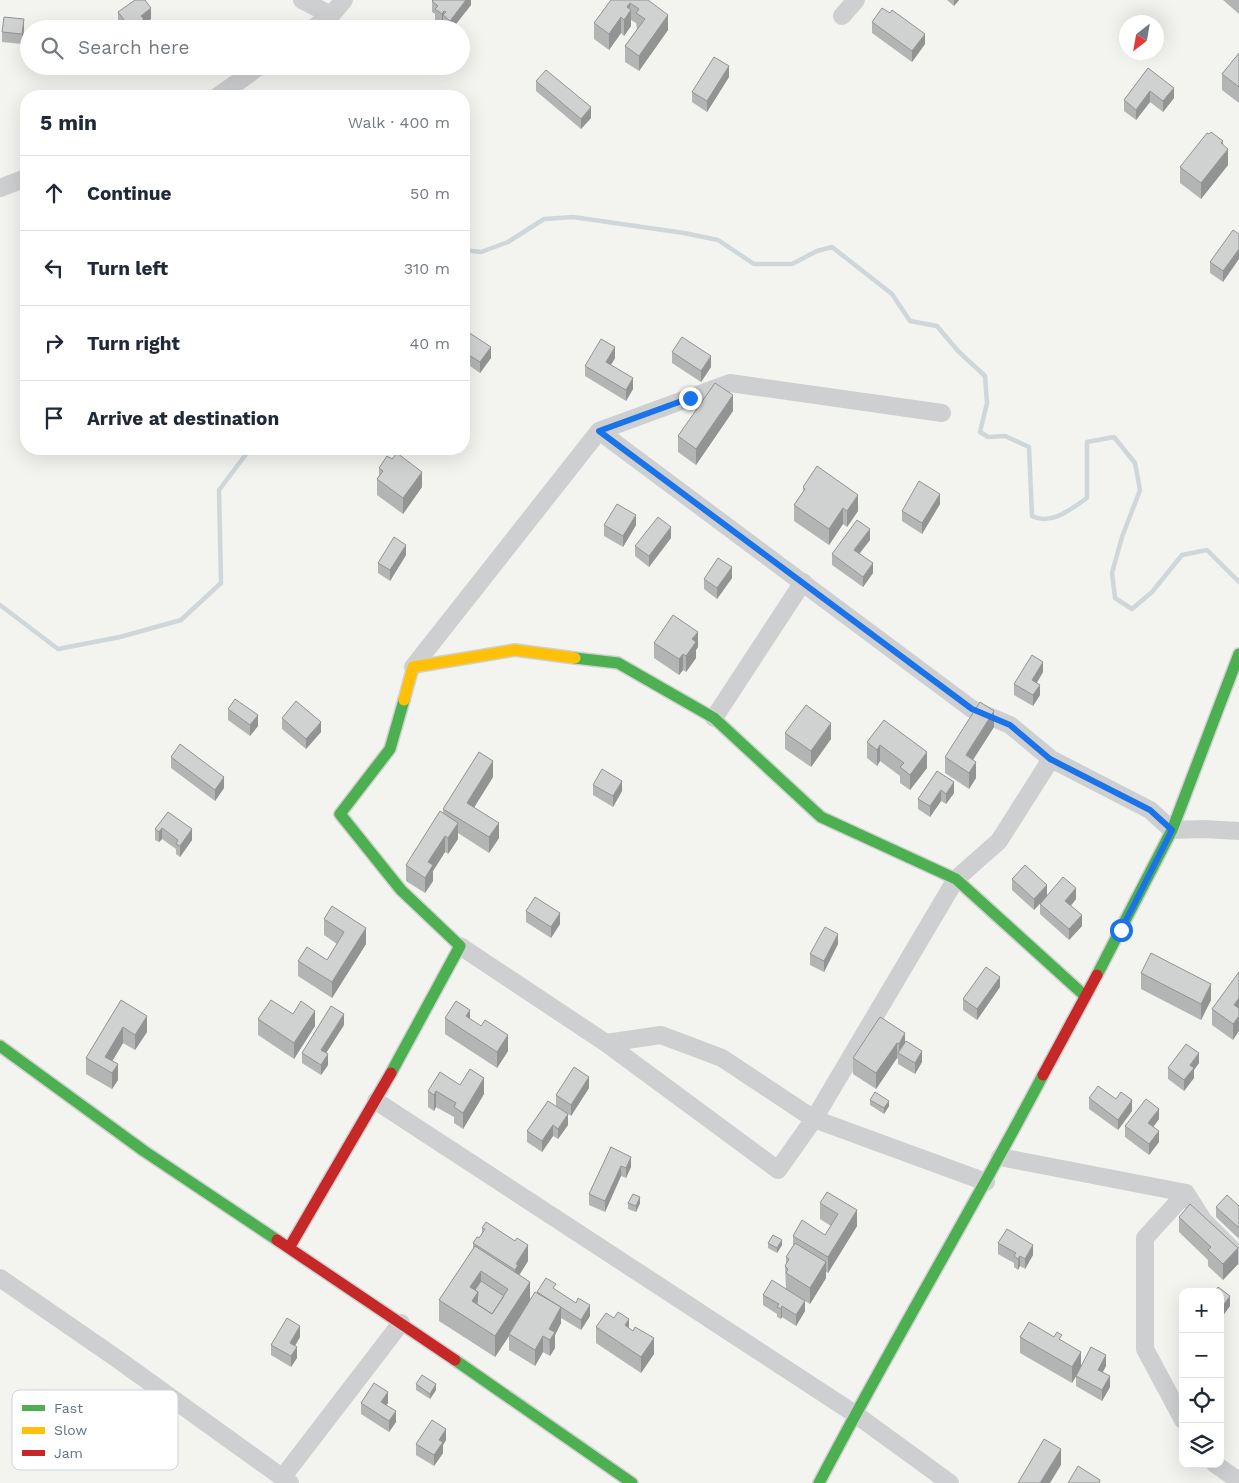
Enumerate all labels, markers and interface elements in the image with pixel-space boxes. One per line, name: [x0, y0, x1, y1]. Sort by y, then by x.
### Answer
north arrow: [1119, 15, 1164, 60]
search box: [20, 20, 470, 75]
icon: search: [38, 34, 66, 62]
text: Search here: [78, 36, 189, 59]
text: 5 min: [40, 110, 97, 135]
text: Walk · 400 m: [348, 113, 450, 132]
icon: ahead: [40, 179, 68, 207]
text: Continue: [87, 182, 171, 205]
text: 50 m: [410, 184, 450, 203]
icon: left: [40, 254, 68, 282]
text: Turn left: [87, 257, 168, 280]
text: 310 m: [404, 259, 450, 278]
icon: right: [40, 329, 68, 357]
text: Turn right: [87, 332, 180, 355]
text: 40 m: [410, 334, 450, 353]
route end: [679, 387, 702, 410]
icon: arrive: [40, 404, 68, 432]
text: Arrive at destination: [87, 407, 279, 430]
route start: [1110, 919, 1133, 942]
map controls: [1179, 1288, 1224, 1468]
button: +: [1179, 1288, 1224, 1333]
button: −: [1179, 1333, 1224, 1378]
button: locate: [1179, 1378, 1224, 1423]
legend: [12, 1390, 178, 1470]
text: Fast: [54, 1400, 83, 1416]
text: Slow: [54, 1422, 87, 1438]
button: layers: [1179, 1423, 1224, 1468]
text: Jam: [54, 1445, 83, 1461]

